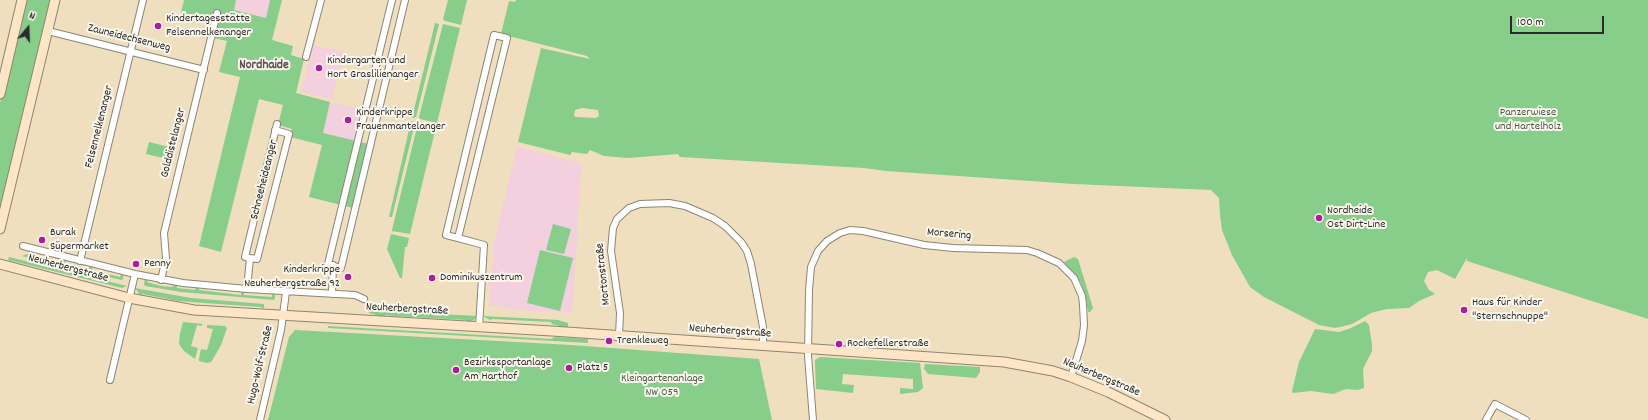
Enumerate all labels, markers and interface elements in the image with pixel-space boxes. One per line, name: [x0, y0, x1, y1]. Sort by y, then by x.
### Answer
north arrow: [8, 8, 48, 48]
text: N: [27, 8, 37, 25]
scale bar: [1512, 8, 1606, 34]
place label: Kindertagesstätte Felsennelkenanger: [166, 12, 251, 40]
text: 100 m: [1517, 14, 1544, 31]
marker: Kindertagesstätte Felsennelkenanger: [153, 21, 163, 31]
street label: Zauneidechsenweg: [86, 22, 172, 56]
place label: Kindergarten und Hort Graslilienanger: [327, 54, 418, 82]
district label: Nordhaide: [239, 58, 289, 74]
marker: Kindergarten und Hort Graslilienanger: [314, 63, 324, 73]
street label: Felsennelkenanger: [83, 84, 117, 170]
place label: Kinderkrippe Frauenmantelanger: [356, 106, 446, 134]
park label: Panzerwiese und Hartelholz: [1495, 106, 1561, 134]
street label: Golddistelanger: [158, 107, 190, 179]
marker: Kinderkrippe Frauenmantelanger: [343, 115, 353, 125]
street label: Schneeheideanger: [248, 139, 282, 221]
place label: Nordheide Ost Dirt-Line: [1327, 204, 1385, 232]
marker: Nordheide Ost Dirt-Line: [1314, 213, 1324, 223]
place label: Burak Süpermarket: [50, 226, 109, 254]
street label: Morsering: [926, 226, 972, 244]
marker: Burak Süpermarket: [37, 235, 47, 245]
street label: Mortonstraße: [594, 242, 614, 306]
street label: Neuherbergstraße: [26, 251, 110, 287]
place label: Penny: [144, 257, 171, 271]
marker: Penny: [131, 259, 141, 269]
place label: Kinderkrippe Neuherbergstraße 92: [244, 263, 340, 291]
place label: Dominikuszentrum: [440, 271, 523, 285]
marker: Kinderkrippe Neuherbergstraße 92: [343, 272, 353, 282]
marker: Dominikuszentrum: [427, 273, 437, 283]
place label: Haus für Kinder "Sternschnuppe": [1472, 296, 1548, 324]
street label: Neuherbergstraße: [366, 301, 448, 319]
marker: Haus für Kinder "Sternschnuppe": [1459, 305, 1469, 315]
street label: Neuherbergstraße: [688, 322, 772, 342]
street label: Hugo-Wolf-Straße: [245, 324, 277, 406]
place label: Trenkleweg: [617, 334, 668, 348]
marker: Trenkleweg: [604, 336, 614, 346]
place label: Rockefellerstraße: [847, 337, 929, 351]
marker: Rockefellerstraße: [834, 339, 844, 349]
street label: Neuherbergstraße: [1060, 355, 1142, 401]
place label: Bezirkssportanlage Am Harthof: [464, 356, 551, 384]
place label: Platz 5: [577, 361, 608, 375]
marker: Platz 5: [564, 363, 574, 373]
marker: Bezirkssportanlage Am Harthof: [451, 365, 461, 375]
park label: Kleingartenanlage NW 059: [621, 372, 703, 400]

